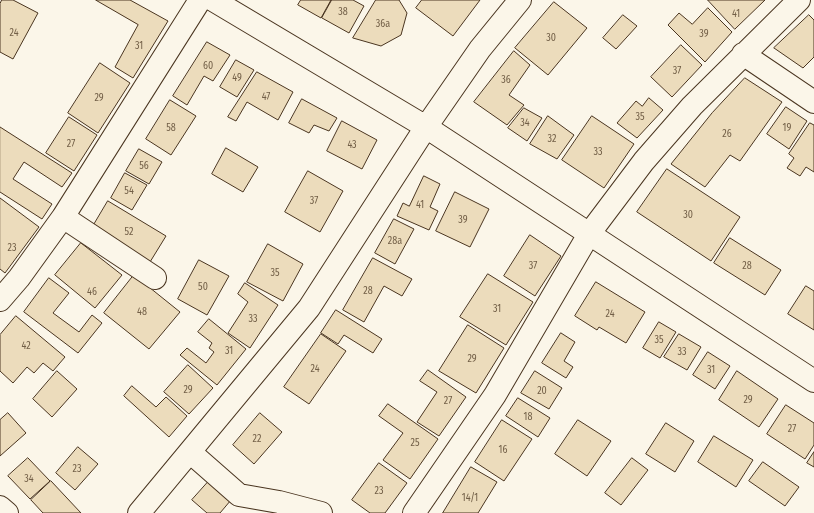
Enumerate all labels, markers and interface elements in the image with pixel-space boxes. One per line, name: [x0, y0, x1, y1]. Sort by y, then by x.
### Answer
house number: 38: [338, 6, 348, 18]
house number: 41: [732, 8, 740, 20]
house number: 36а: [376, 18, 390, 30]
house number: 24: [9, 27, 19, 39]
house number: 39: [699, 28, 709, 40]
house number: 30: [546, 32, 556, 44]
house number: 31: [135, 40, 143, 52]
house number: 60: [203, 60, 213, 72]
house number: 37: [673, 65, 681, 77]
house number: 49: [232, 72, 242, 84]
house number: 36: [501, 74, 511, 86]
house number: 47: [262, 91, 270, 103]
house number: 29: [94, 92, 104, 104]
house number: 35: [635, 111, 645, 123]
house number: 34: [520, 117, 530, 129]
house number: 58: [166, 122, 176, 134]
house number: 19: [783, 122, 791, 134]
house number: 26: [722, 128, 732, 140]
house number: 32: [548, 133, 556, 145]
house number: 27: [67, 138, 75, 150]
house number: 43: [347, 139, 357, 151]
house number: 33: [593, 146, 603, 158]
house number: 56: [139, 160, 149, 172]
house number: 54: [124, 185, 134, 197]
house number: 37: [310, 195, 318, 207]
house number: 41: [416, 199, 424, 211]
house number: 30: [683, 209, 693, 221]
house number: 39: [458, 214, 468, 226]
house number: 52: [125, 226, 133, 238]
house number: 28a: [388, 235, 402, 247]
house number: 23: [8, 242, 16, 254]
house number: 37: [529, 260, 537, 272]
house number: 28: [742, 260, 752, 272]
house number: 35: [270, 267, 280, 279]
house number: 50: [198, 281, 208, 293]
house number: 28: [363, 285, 373, 297]
house number: 46: [87, 286, 97, 298]
house number: 31: [493, 303, 501, 315]
house number: 48: [137, 306, 147, 318]
house number: 24: [605, 308, 615, 320]
house number: 33: [248, 313, 258, 325]
house number: 35: [654, 334, 664, 346]
house number: 42: [21, 340, 31, 352]
house number: 31: [225, 345, 233, 357]
house number: 33: [677, 346, 687, 358]
house number: 29: [467, 353, 477, 365]
house number: 24: [310, 363, 320, 375]
house number: 31: [707, 364, 715, 376]
house number: 29: [183, 384, 193, 396]
house number: 20: [537, 385, 547, 397]
house number: 29: [743, 394, 753, 406]
house number: 27: [444, 395, 452, 407]
house number: 18: [524, 411, 532, 423]
house number: 27: [788, 423, 796, 435]
house number: 22: [253, 433, 261, 445]
house number: 25: [411, 437, 419, 449]
house number: 16: [499, 444, 507, 456]
house number: 23: [73, 463, 81, 475]
house number: 34: [24, 473, 34, 485]
house number: 23: [375, 485, 383, 497]
house number: 14/1: [462, 492, 478, 504]

